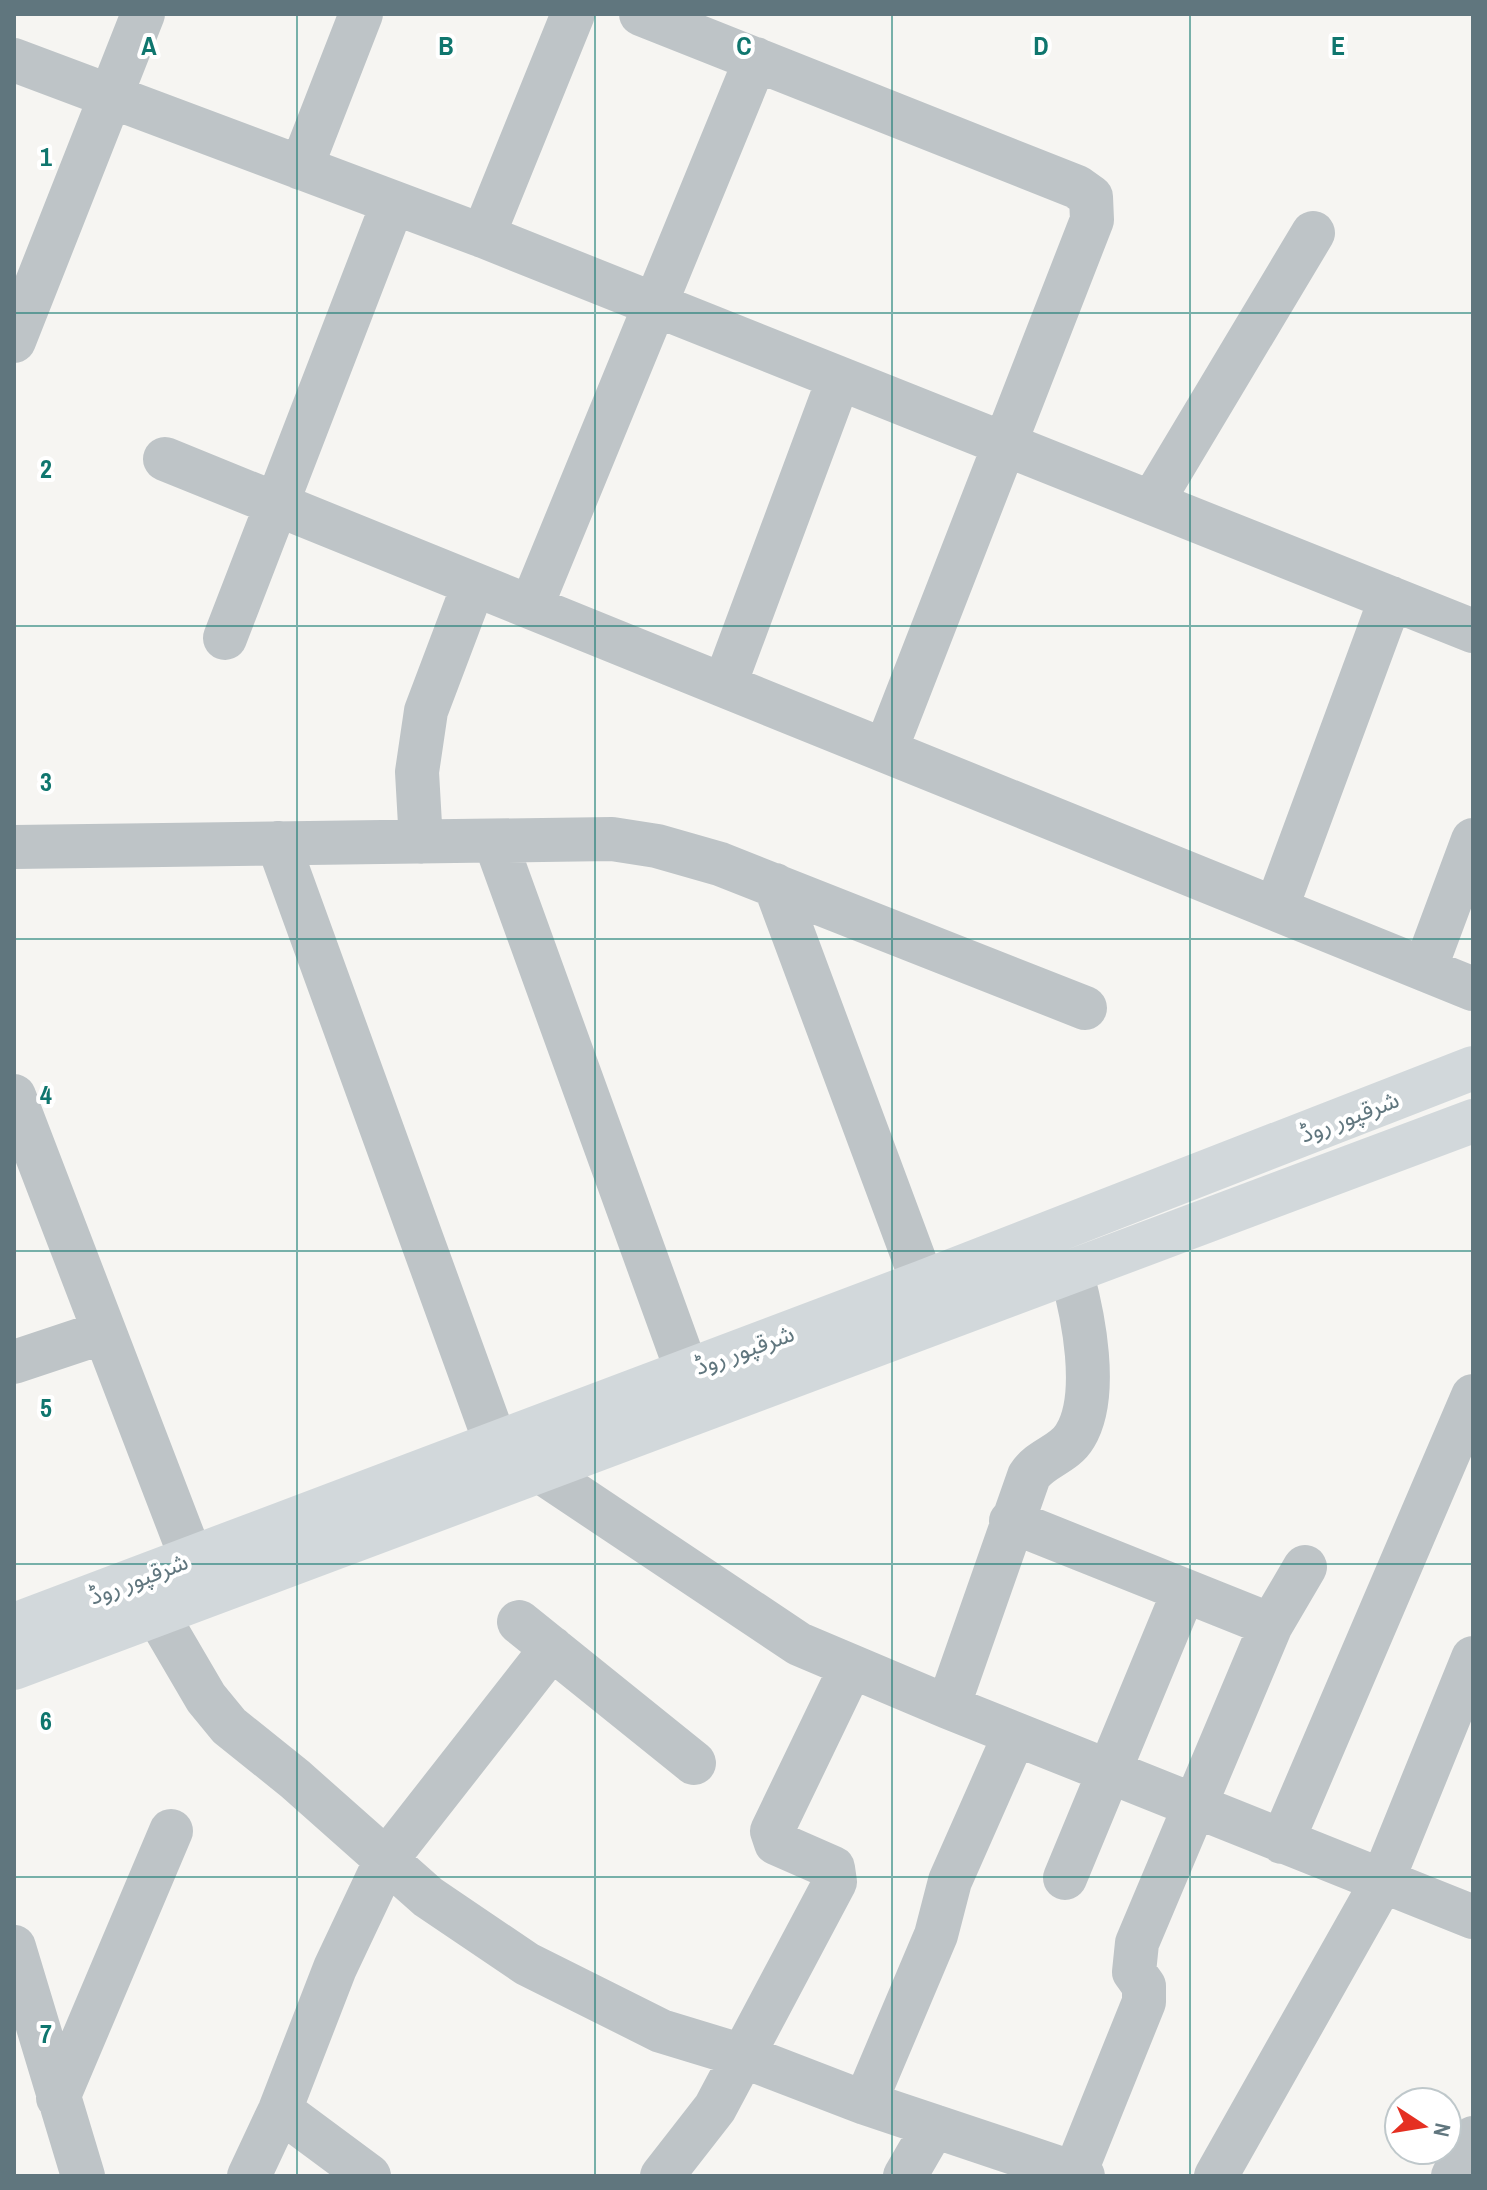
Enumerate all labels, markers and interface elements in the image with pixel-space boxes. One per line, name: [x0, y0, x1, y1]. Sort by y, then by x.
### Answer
text: A: [141, 28, 157, 63]
text: B: [438, 28, 454, 63]
text: C: [736, 28, 752, 63]
text: D: [1033, 28, 1049, 63]
text: E: [1331, 28, 1345, 63]
text: 1: [40, 139, 52, 174]
text: 2: [40, 451, 52, 486]
text: 3: [40, 764, 52, 799]
text: 4: [40, 1077, 52, 1112]
street label: شرقپور روڈ: [1295, 1082, 1403, 1150]
street label: شرقپور روڈ: [690, 1316, 798, 1382]
text: 5: [40, 1390, 52, 1425]
street label: شرقپور روڈ: [84, 1544, 192, 1612]
text: 6: [40, 1703, 52, 1738]
text: 7: [40, 2016, 52, 2051]
north arrow: [1383, 2086, 1463, 2166]
text: N: [1427, 2121, 1459, 2140]

